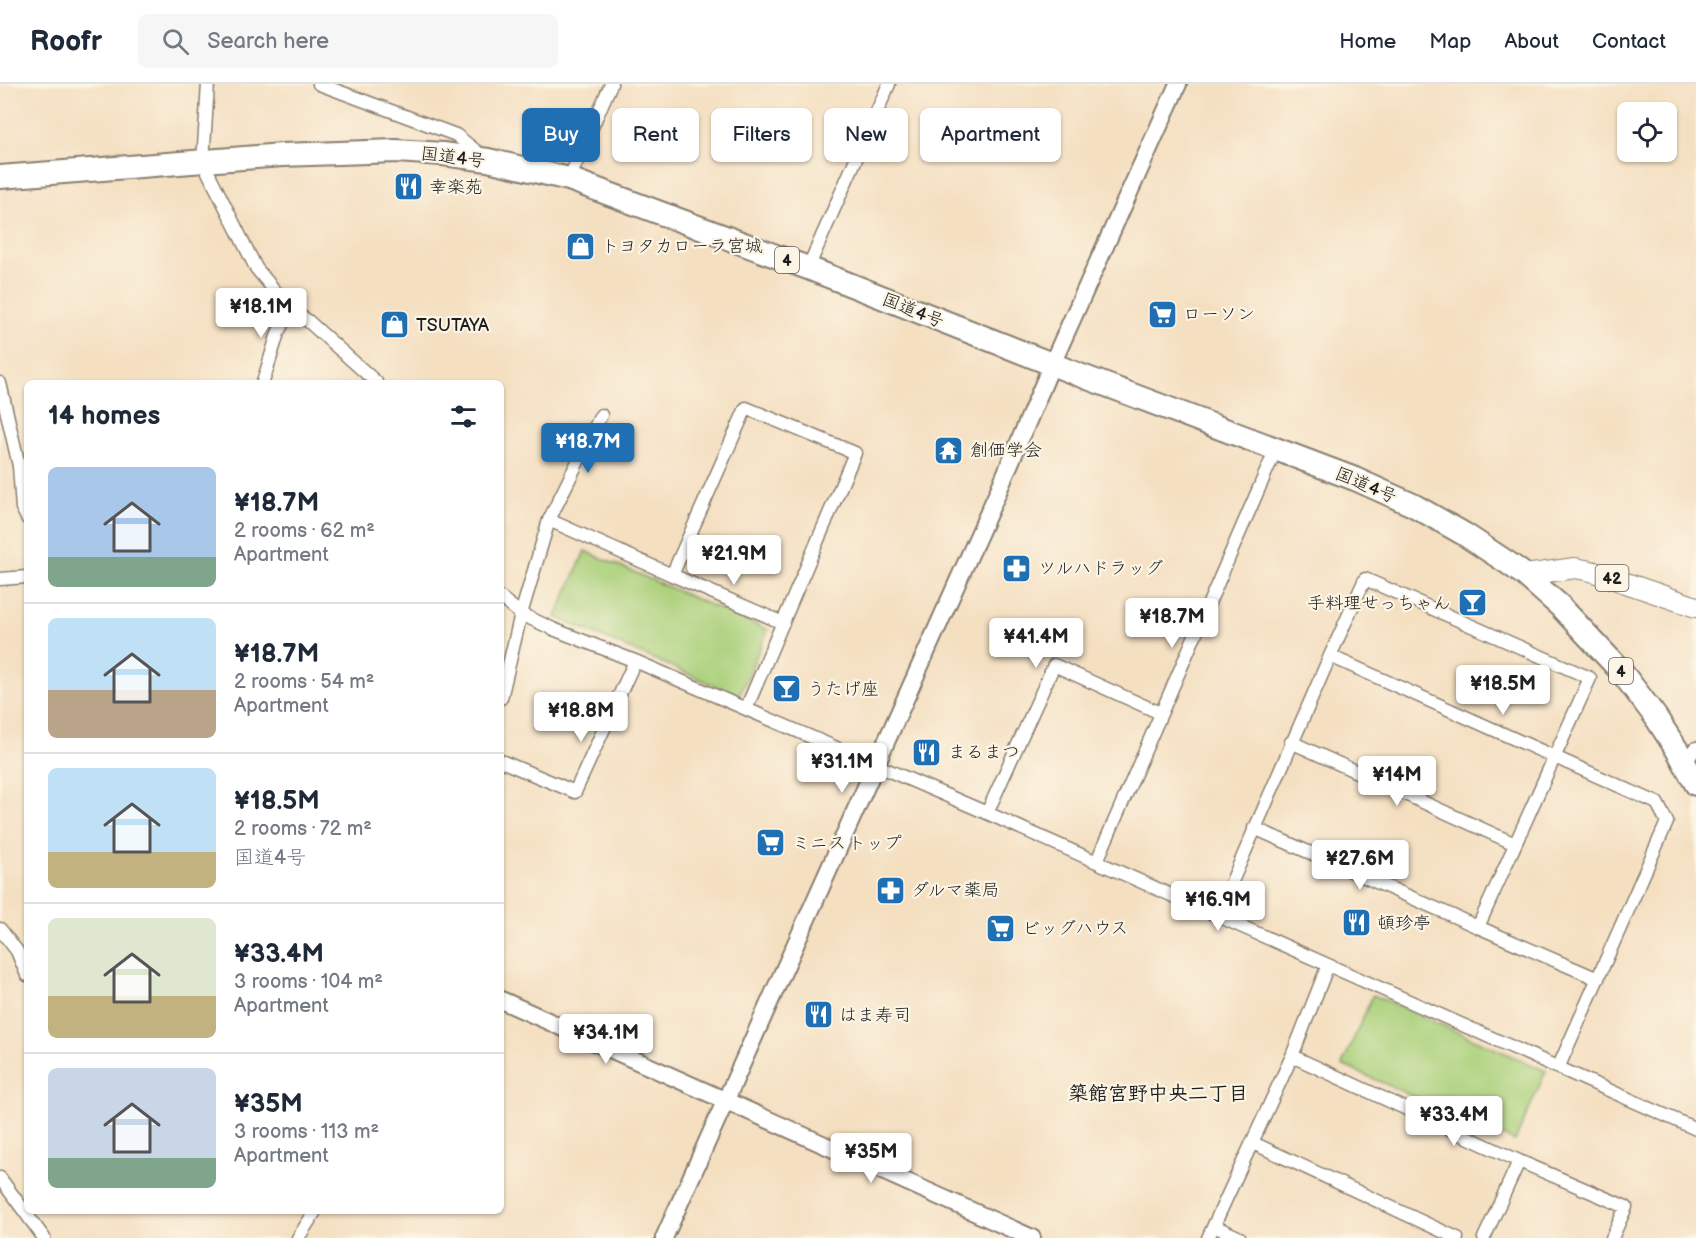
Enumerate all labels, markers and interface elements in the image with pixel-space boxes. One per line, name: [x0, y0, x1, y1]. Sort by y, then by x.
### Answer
search box: [138, 14, 558, 68]
text: Roofr: [30, 25, 102, 58]
icon: search: [159, 25, 192, 58]
text: Search here: [207, 28, 329, 55]
text: Home: [1339, 29, 1396, 54]
text: Map: [1429, 29, 1471, 54]
text: About: [1504, 29, 1559, 54]
text: Contact: [1592, 29, 1666, 54]
map controls: [1617, 102, 1677, 162]
button: locate: [1617, 102, 1677, 162]
chip: Buy: [522, 108, 600, 162]
chip: Rent: [612, 108, 699, 162]
chip: Filters: [711, 108, 812, 162]
chip: New: [824, 108, 908, 162]
chip: Apartment: [920, 108, 1061, 162]
street label: 国道4号: [419, 143, 486, 172]
restaurant icon: 幸楽苑: [392, 171, 424, 203]
place label: 幸楽苑: [429, 177, 483, 198]
shop icon: トヨタカローラ宮城: [564, 230, 596, 262]
place label: トヨタカローラ宮城: [601, 236, 763, 257]
road number: 4: [775, 247, 799, 273]
pin: ¥18.1M: [212, 288, 310, 339]
street label: 国道4号: [879, 289, 947, 332]
text: ¥18.1M: [230, 295, 292, 319]
supermarket icon: ローソン: [1146, 298, 1178, 330]
place label: ローソン: [1183, 304, 1255, 325]
shop icon: TSUTAYA: [379, 309, 411, 341]
place label: TSUTAYA: [416, 315, 489, 336]
icon: filters: [447, 400, 480, 433]
text: 14 homes: [48, 401, 160, 432]
pin: ¥18.7M: [539, 423, 637, 474]
text: ¥18.7M: [555, 430, 621, 454]
temple icon: 創価学会: [933, 434, 965, 466]
place label: 創価学会: [970, 440, 1042, 461]
street label: 国道4号: [1332, 463, 1400, 508]
text: ¥18.7M: [234, 488, 319, 519]
icon: home: [96, 491, 168, 563]
text: 2 rooms · 62 m²: [234, 519, 375, 543]
pin: ¥21.9M: [685, 535, 783, 586]
text: ¥21.9M: [701, 542, 767, 566]
text: Apartment: [234, 543, 329, 567]
pharmacy icon: ツルハドラッグ: [1001, 552, 1033, 584]
place label: ツルハドラッグ: [1038, 558, 1163, 579]
road number: 42: [1596, 565, 1628, 591]
bar icon: 手料理せっちゃん: [1456, 587, 1488, 619]
place label: 手料理せっちゃん: [1307, 593, 1451, 614]
pin: ¥18.7M: [1123, 598, 1221, 649]
text: ¥18.7M: [1139, 605, 1205, 629]
pin: ¥41.4M: [987, 618, 1085, 669]
text: ¥41.4M: [1003, 625, 1069, 649]
text: ¥18.7M: [234, 639, 319, 670]
icon: home: [96, 642, 168, 714]
road number: 4: [1609, 658, 1633, 684]
pin: ¥18.5M: [1454, 665, 1552, 716]
text: 2 rooms · 54 m²: [234, 670, 374, 694]
text: ¥18.5M: [1470, 672, 1536, 696]
bar icon: うたげ座: [770, 673, 802, 705]
place label: うたげ座: [807, 679, 879, 700]
pin: ¥18.8M: [532, 692, 630, 743]
text: Apartment: [234, 694, 329, 718]
text: ¥18.8M: [548, 699, 614, 723]
restaurant icon: まるまつ: [911, 736, 943, 768]
place label: まるまつ: [948, 742, 1020, 763]
pin: ¥31.1M: [793, 743, 891, 794]
text: ¥31.1M: [811, 750, 873, 774]
pin: ¥14M: [1361, 756, 1433, 807]
text: ¥14M: [1372, 763, 1422, 787]
text: ¥18.5M: [234, 786, 320, 817]
icon: home: [96, 792, 168, 864]
text: 2 rooms · 72 m²: [234, 817, 372, 841]
supermarket icon: ミニストップ: [755, 827, 787, 859]
place label: ミニストップ: [792, 833, 902, 854]
pin: ¥27.6M: [1311, 840, 1409, 891]
text: 国道4号: [234, 846, 306, 870]
text: ¥27.6M: [1326, 847, 1394, 871]
pharmacy icon: ダルマ薬局: [874, 874, 906, 906]
place label: ダルマ薬局: [911, 880, 1000, 901]
pin: ¥16.9M: [1169, 881, 1267, 932]
text: ¥16.9M: [1185, 888, 1251, 912]
restaurant icon: 頓珍亭: [1340, 907, 1372, 939]
supermarket icon: ビッグハウス: [985, 912, 1017, 944]
place label: 頓珍亭: [1377, 913, 1431, 934]
place label: ビッグハウス: [1022, 918, 1128, 939]
text: ¥33.4M: [234, 939, 324, 970]
icon: home: [96, 942, 168, 1014]
text: 3 rooms · 104 m²: [234, 970, 383, 994]
text: Apartment: [234, 994, 329, 1018]
restaurant icon: はま寿司: [802, 999, 834, 1031]
place label: はま寿司: [839, 1005, 911, 1026]
pin: ¥34.1M: [557, 1014, 655, 1065]
text: ¥34.1M: [573, 1021, 639, 1045]
district label: 築館宮野中央二丁目: [1068, 1082, 1248, 1106]
text: ¥35M: [234, 1089, 303, 1120]
icon: home: [96, 1092, 168, 1164]
pin: ¥33.4M: [1405, 1096, 1503, 1147]
text: ¥33.4M: [1419, 1103, 1489, 1127]
text: 3 rooms · 113 m²: [234, 1120, 379, 1144]
pin: ¥35M: [835, 1133, 907, 1184]
text: ¥35M: [845, 1140, 897, 1164]
text: Apartment: [234, 1144, 329, 1168]

